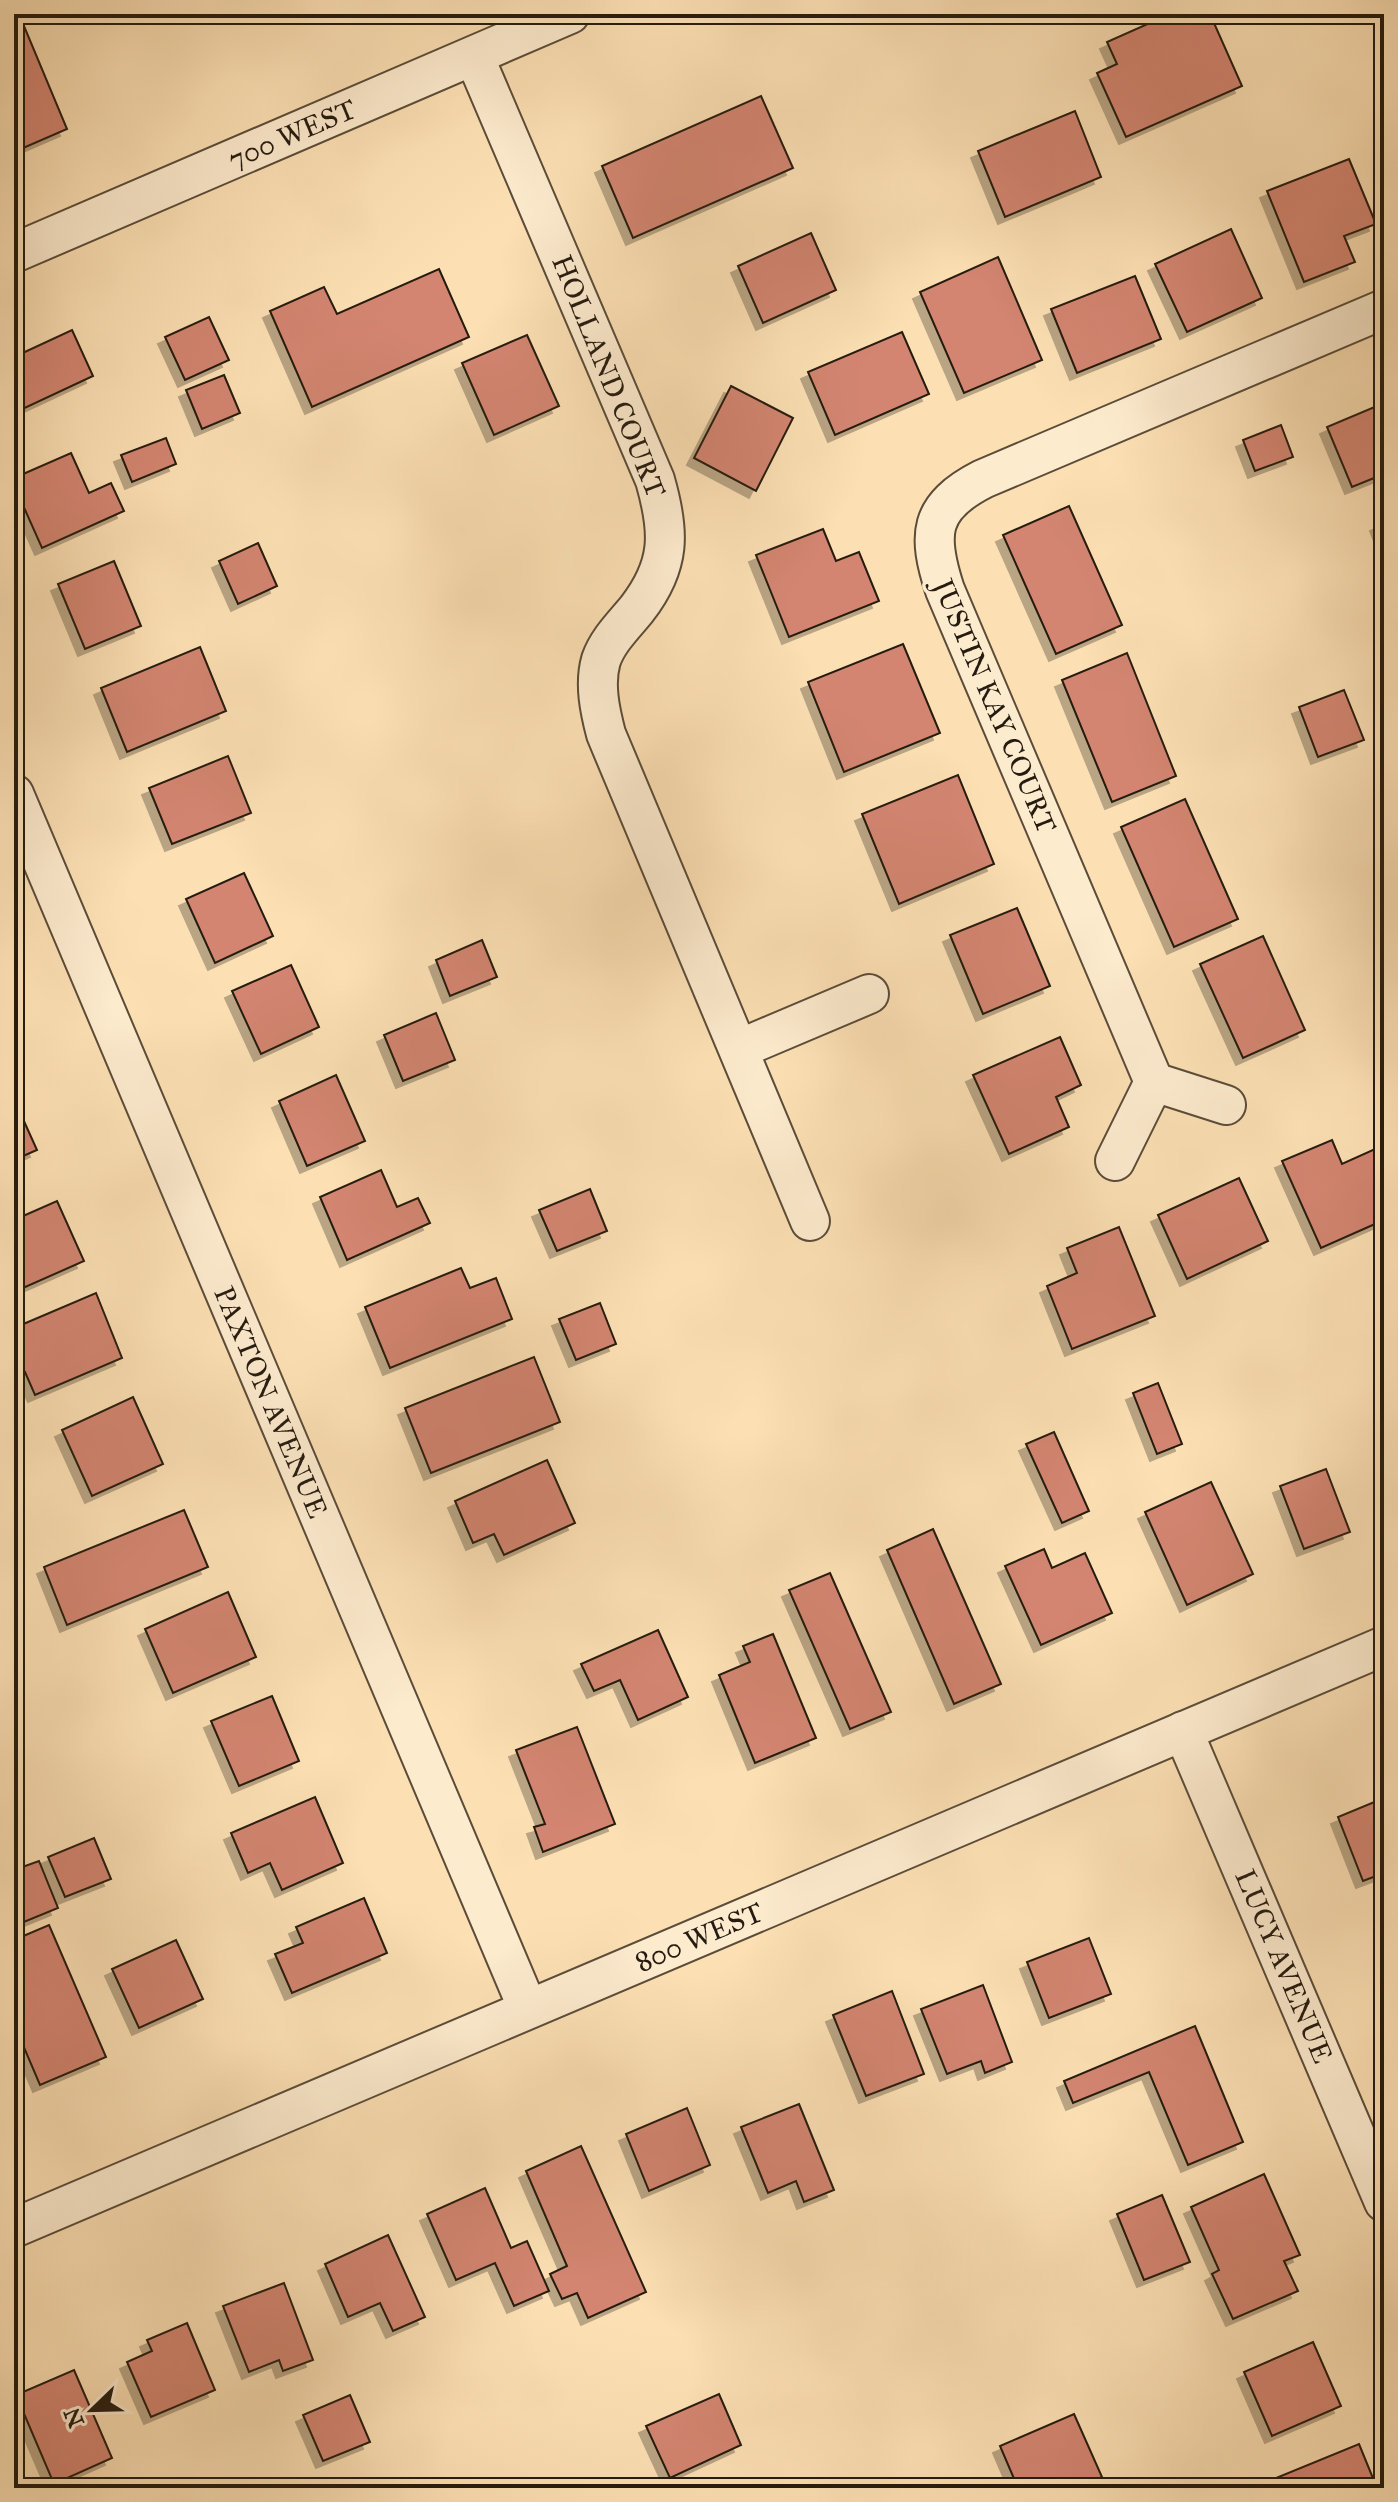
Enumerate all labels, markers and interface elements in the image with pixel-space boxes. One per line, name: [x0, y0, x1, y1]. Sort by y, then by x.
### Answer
street label: 700 WEST: [223, 91, 361, 177]
street label: HOLLAND COURT: [544, 250, 674, 502]
street label: JUSTIN KAY COURT: [924, 571, 1064, 838]
street label: PAXTON AVENUE: [206, 1281, 336, 1523]
street label: LUCY AVENUE: [1227, 1864, 1341, 2068]
street label: 800 WEST: [630, 1894, 768, 1980]
north arrow: [52, 2370, 132, 2450]
text: N: [58, 2403, 90, 2431]

